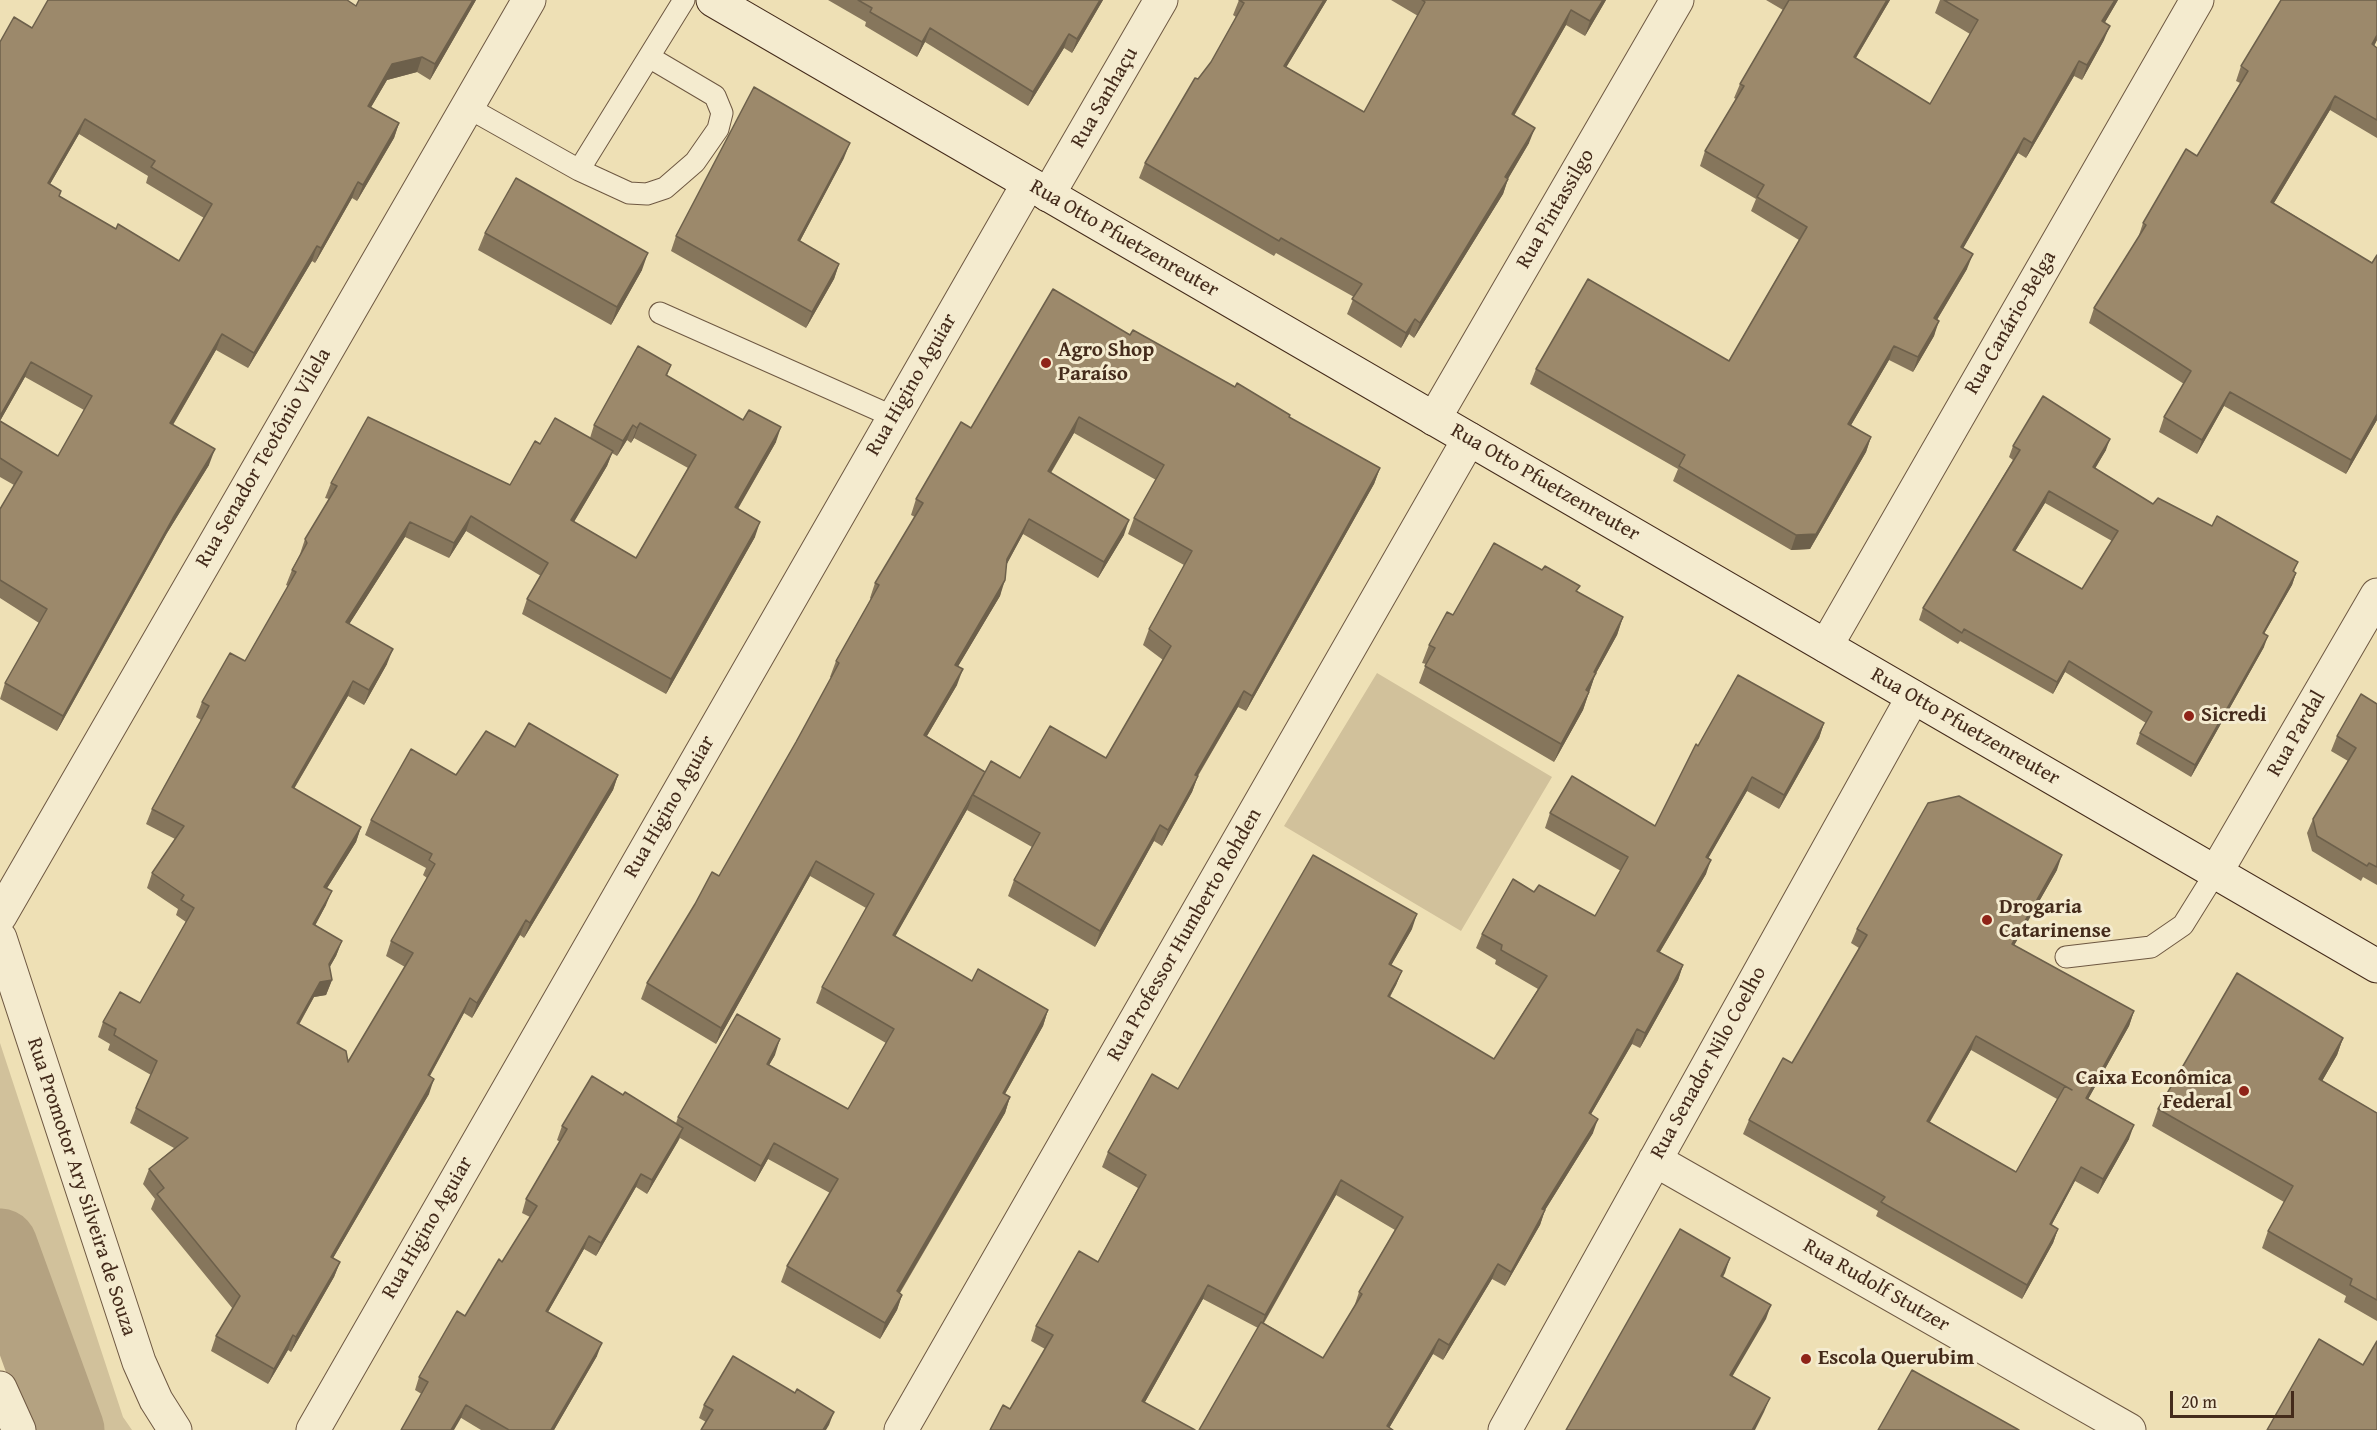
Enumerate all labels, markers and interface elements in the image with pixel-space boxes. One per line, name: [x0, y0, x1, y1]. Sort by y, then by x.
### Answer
street label: Rua Sanhaçu: [1066, 43, 1144, 153]
street label: Rua Pintassilgo: [1512, 145, 1600, 273]
street label: Rua Otto Pfuetzenreuter: [1025, 175, 1223, 303]
street label: Rua Canário-Belga: [1960, 247, 2062, 399]
street label: Rua Higino Aguiar: [861, 309, 963, 461]
place label: Agro Shop Paraíso: [1058, 338, 1154, 388]
street label: Rua Senador Teotônio Vilela: [191, 344, 337, 572]
marker: Agro Shop Paraíso: [1039, 356, 1053, 370]
street label: Rua Otto Pfuetzenreuter: [1446, 419, 1644, 547]
street label: Rua Otto Pfuetzenreuter: [1866, 663, 2064, 791]
street label: Rua Pardal: [2262, 687, 2332, 781]
place label: Sicredi: [2201, 703, 2266, 729]
marker: Sicredi: [2182, 709, 2196, 723]
street label: Rua Higino Aguiar: [619, 731, 721, 883]
street label: Rua Professor Humberto Rohden: [1102, 804, 1268, 1066]
place label: Drogaria Catarinense: [1999, 895, 2111, 945]
marker: Drogaria Catarinense: [1980, 913, 1994, 927]
street label: Rua Senador Nilo Coelho: [1646, 962, 1772, 1164]
street label: Rua Promotor Ary Silveira de Souza: [21, 1035, 141, 1339]
place label: Caixa Econômica Federal: [2076, 1066, 2232, 1116]
marker: Caixa Econômica Federal: [2237, 1084, 2251, 1098]
street label: Rua Higino Aguiar: [377, 1152, 479, 1304]
street label: Rua Rudolf Stutzer: [1798, 1234, 1954, 1338]
place label: Escola Querubim: [1818, 1346, 1974, 1372]
marker: Escola Querubim: [1799, 1352, 1813, 1366]
scale bar: [2173, 1379, 2298, 1417]
text: 20 m: [2181, 1388, 2217, 1415]

